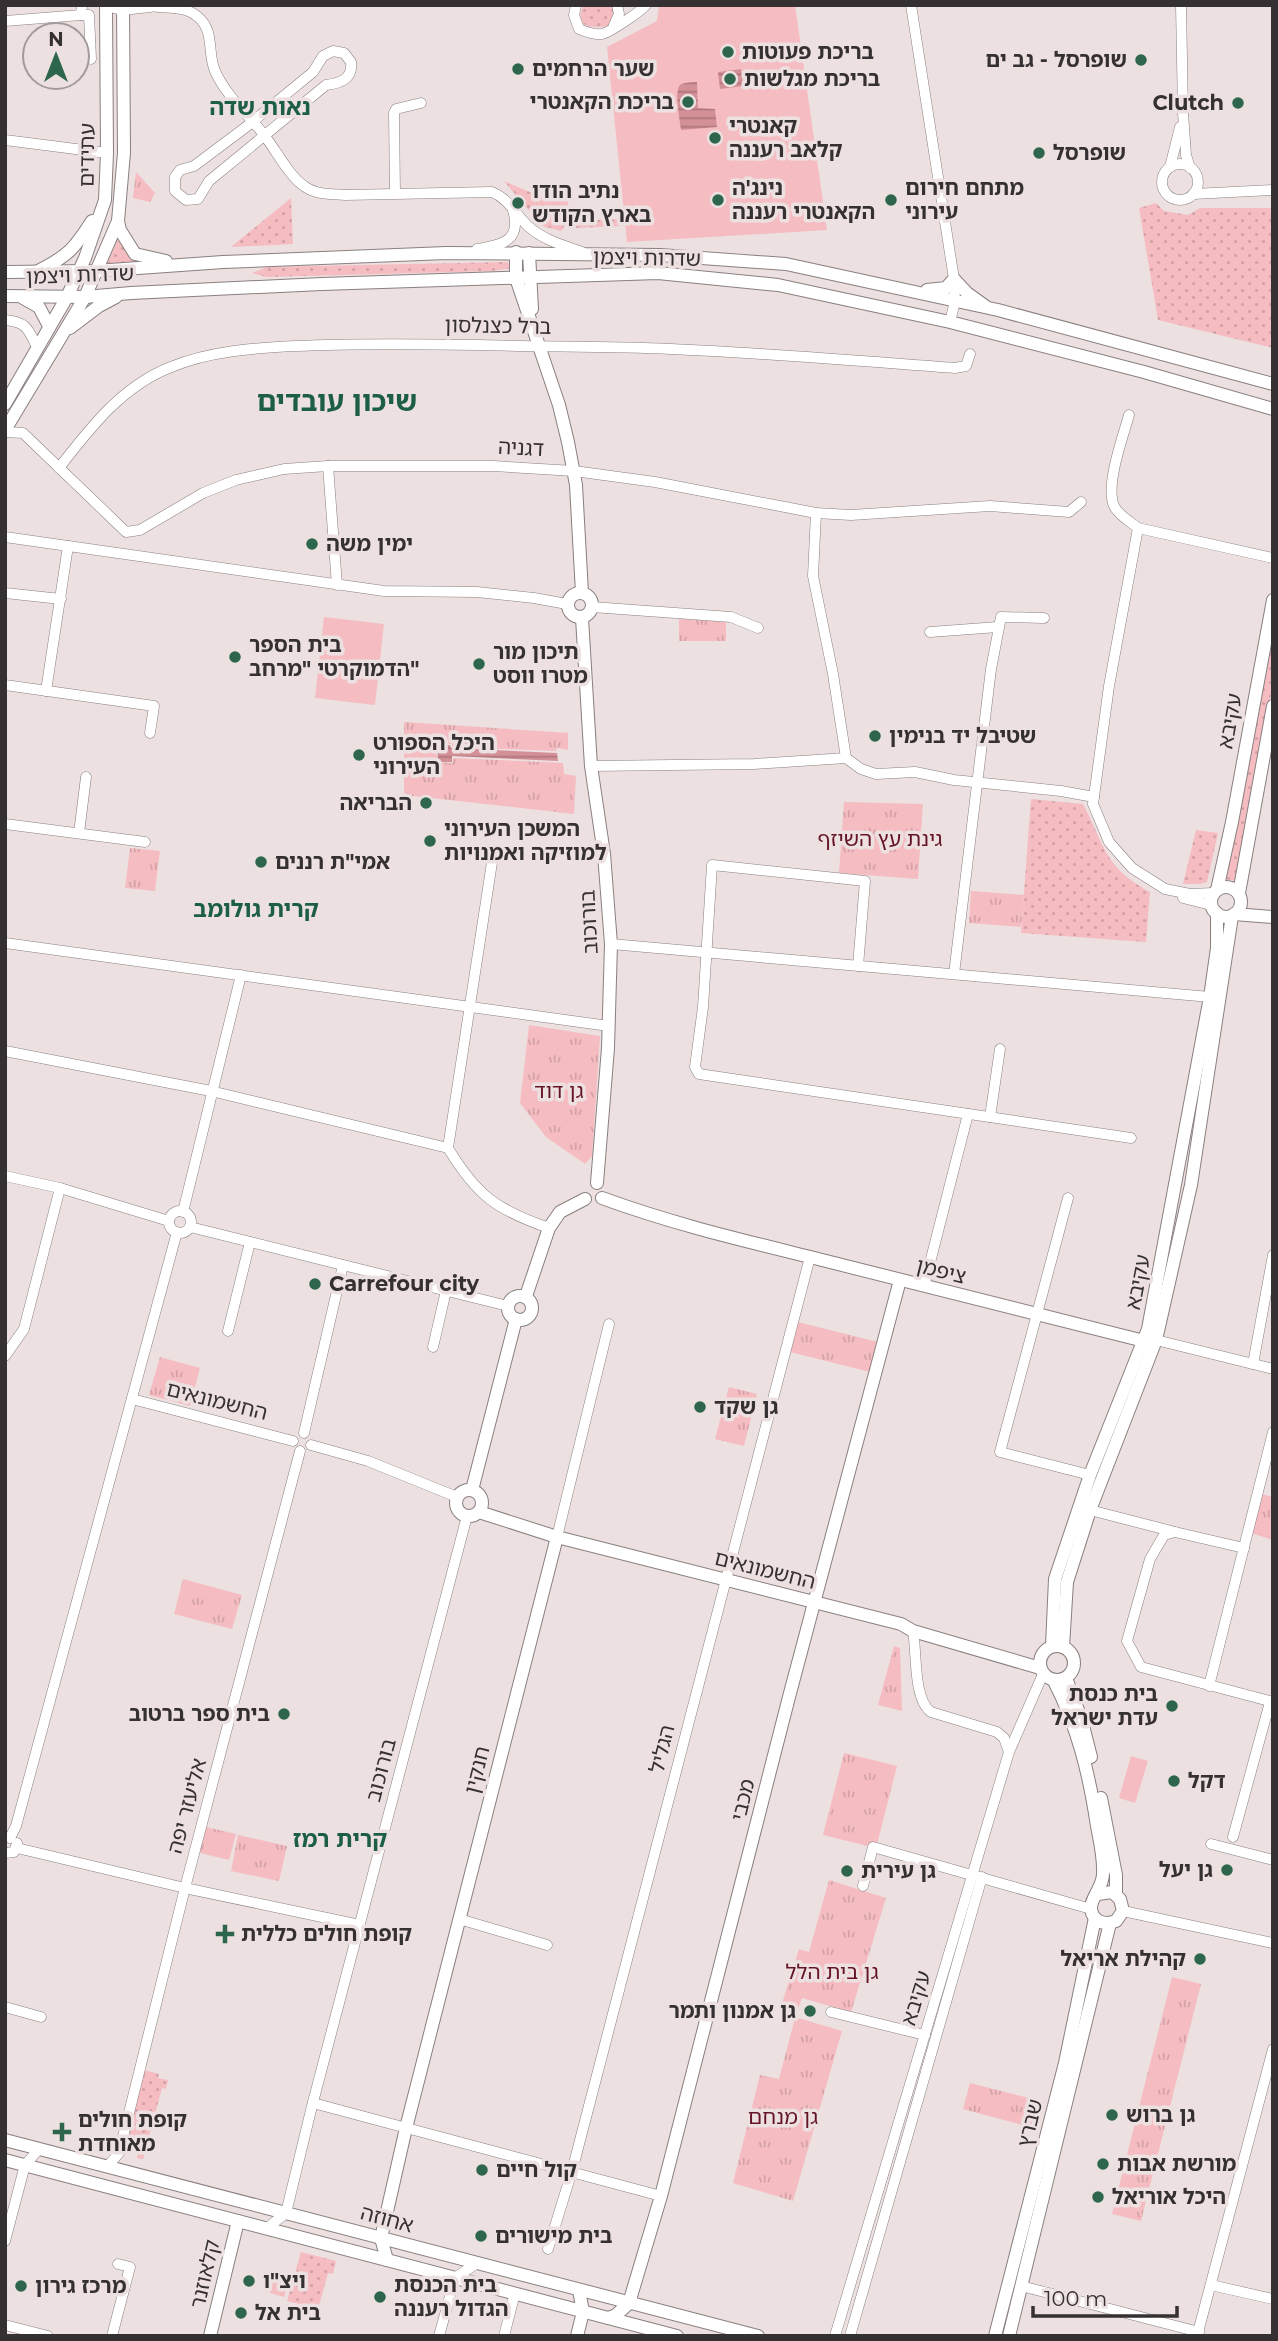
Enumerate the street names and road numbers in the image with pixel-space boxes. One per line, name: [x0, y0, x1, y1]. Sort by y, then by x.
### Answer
street label: עתידים: [73, 123, 100, 187]
street label: שדרות ויצמן: [593, 244, 701, 271]
street label: שדרות ויצמן: [26, 260, 134, 289]
street label: ברל כצנלסון: [444, 312, 552, 339]
street label: דגניה: [497, 434, 545, 461]
street label: עקיבא: [1212, 691, 1247, 751]
street label: בורוכוב: [574, 889, 603, 955]
street label: ציפמן: [914, 1252, 969, 1289]
street label: עקיבא: [1120, 1252, 1155, 1312]
street label: החשמונאים: [164, 1376, 270, 1425]
street label: החשמונאים: [712, 1545, 818, 1594]
street label: הגליל: [643, 1722, 680, 1776]
street label: בורוכוב: [360, 1736, 401, 1804]
street label: חנקין: [459, 1743, 494, 1796]
street label: אליעזר יפה: [162, 1755, 211, 1856]
street label: מכבי: [725, 1776, 760, 1824]
street label: עקיבא: [895, 1968, 936, 2028]
street label: שברץ: [1012, 2096, 1048, 2149]
street label: אחוזה: [358, 2200, 416, 2238]
street label: קלאוזנר: [185, 2237, 225, 2311]

